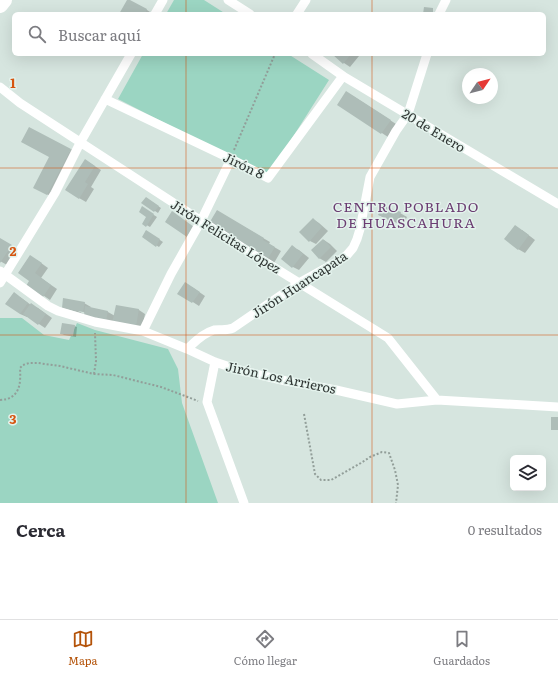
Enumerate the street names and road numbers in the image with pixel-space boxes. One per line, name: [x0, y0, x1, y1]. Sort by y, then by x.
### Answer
street label: 20 de Enero: [399, 104, 470, 157]
street label: Jirón 8: [220, 147, 268, 183]
street label: Jirón Felicitas López: [167, 194, 285, 278]
street label: Jirón Huancapata: [247, 246, 351, 322]
street label: Jirón Los Arrieros: [224, 356, 338, 398]

